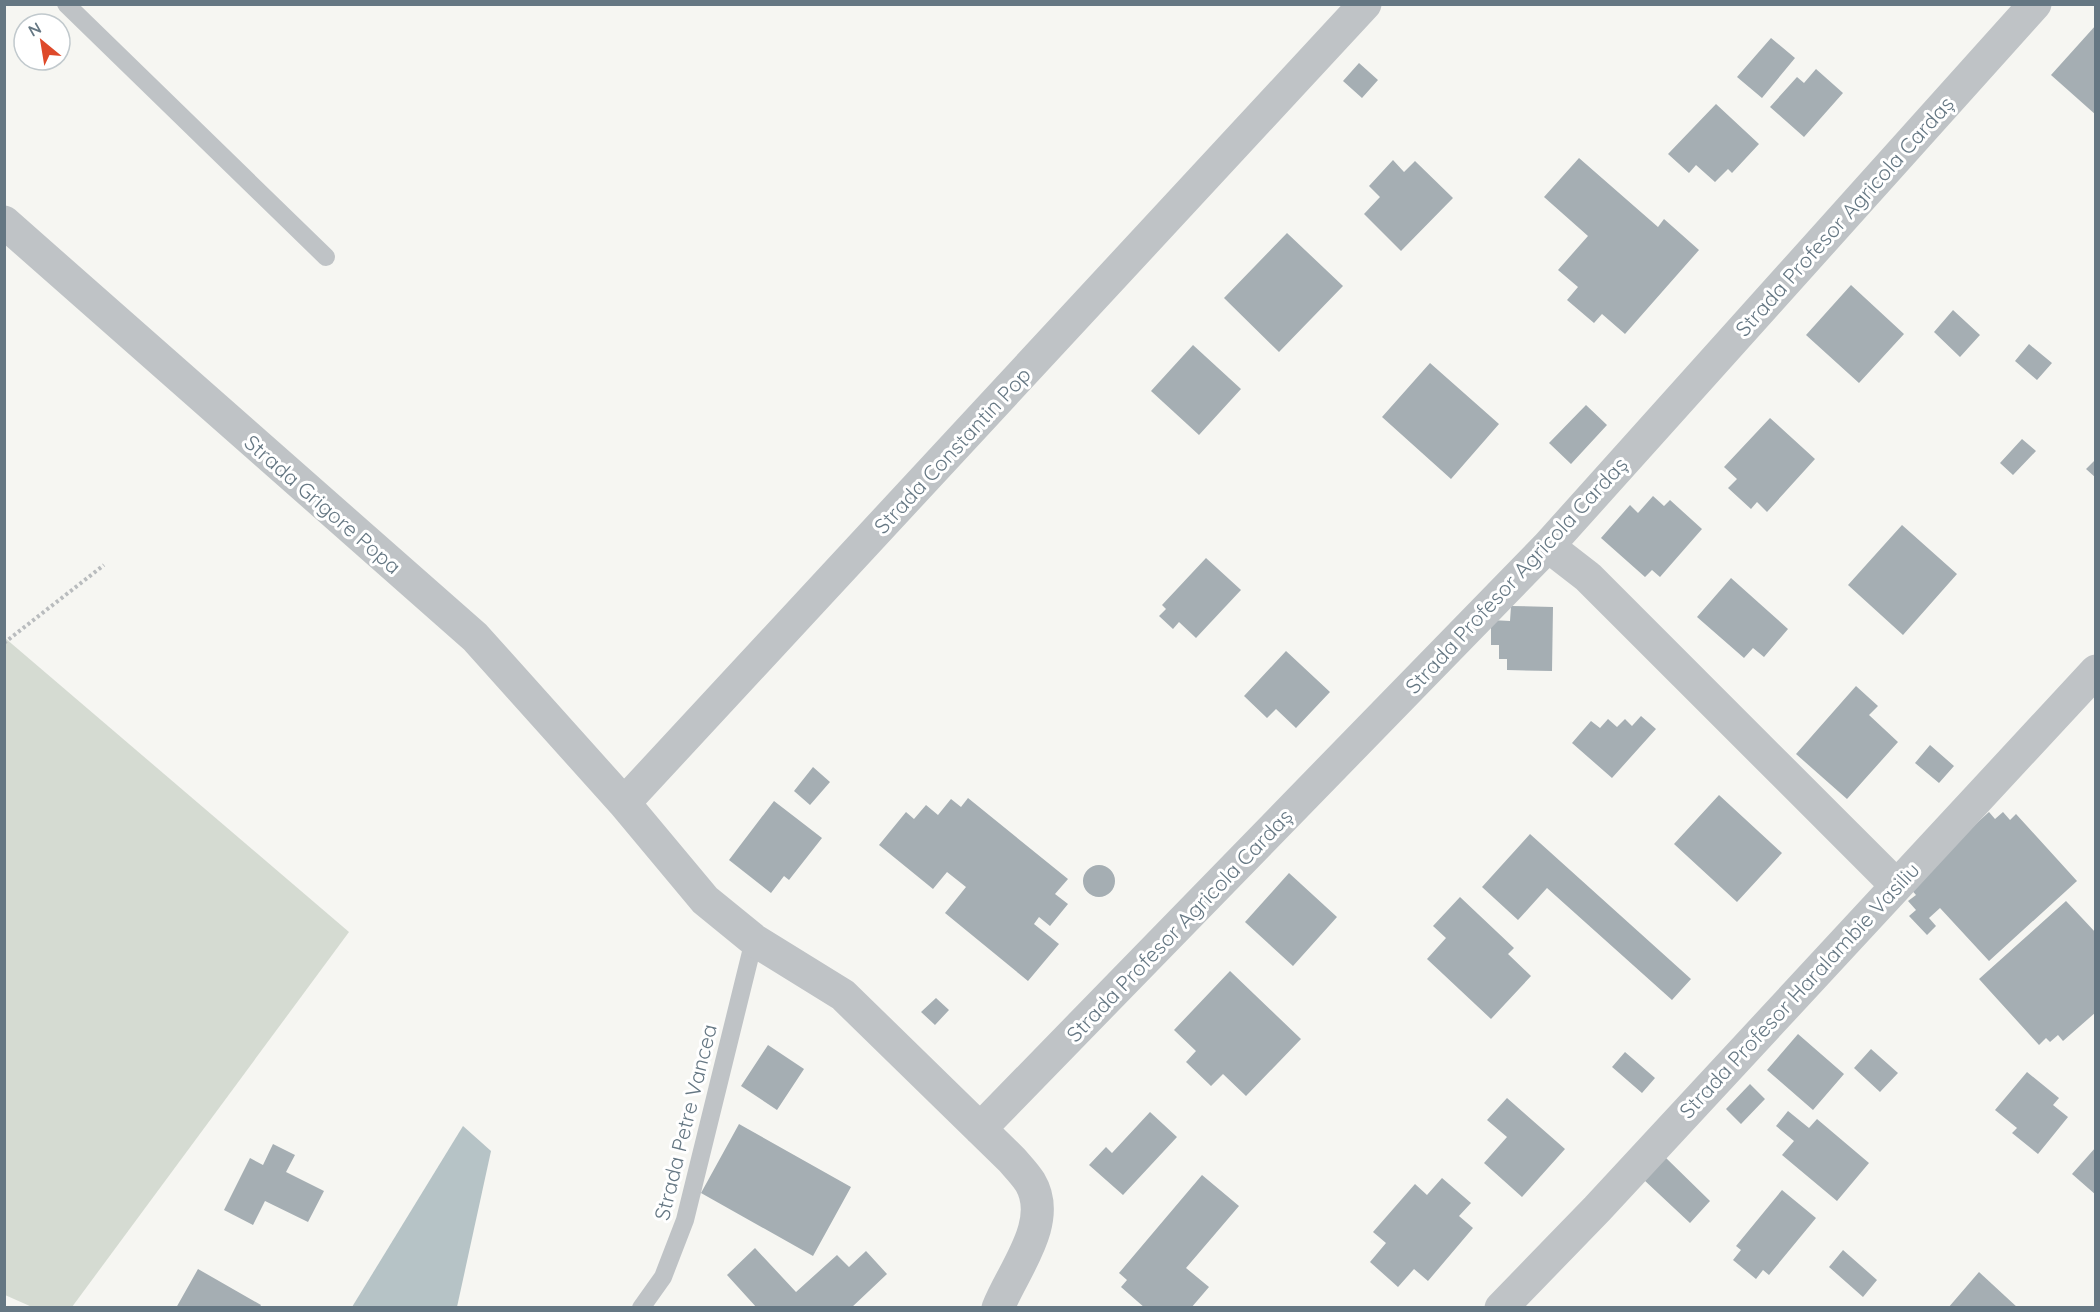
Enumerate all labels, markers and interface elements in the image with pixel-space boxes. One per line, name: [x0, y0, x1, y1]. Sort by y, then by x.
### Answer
north arrow: [12, 12, 72, 72]
text: N: [24, 17, 45, 41]
street label: Strada Profesor Agricola Cardaș: [1729, 91, 1959, 341]
street label: Strada Constantin Pop: [868, 361, 1036, 539]
street label: Strada Grigore Popa: [239, 429, 407, 579]
street label: Strada Profesor Agricola Cardaș: [1399, 451, 1633, 699]
street label: Strada Profesor Agricola Cardaș: [1061, 803, 1297, 1047]
street label: Strada Profesor Haralambie Vasiliu: [1673, 857, 1925, 1123]
street label: Strada Petre Vancea: [648, 1021, 722, 1223]

